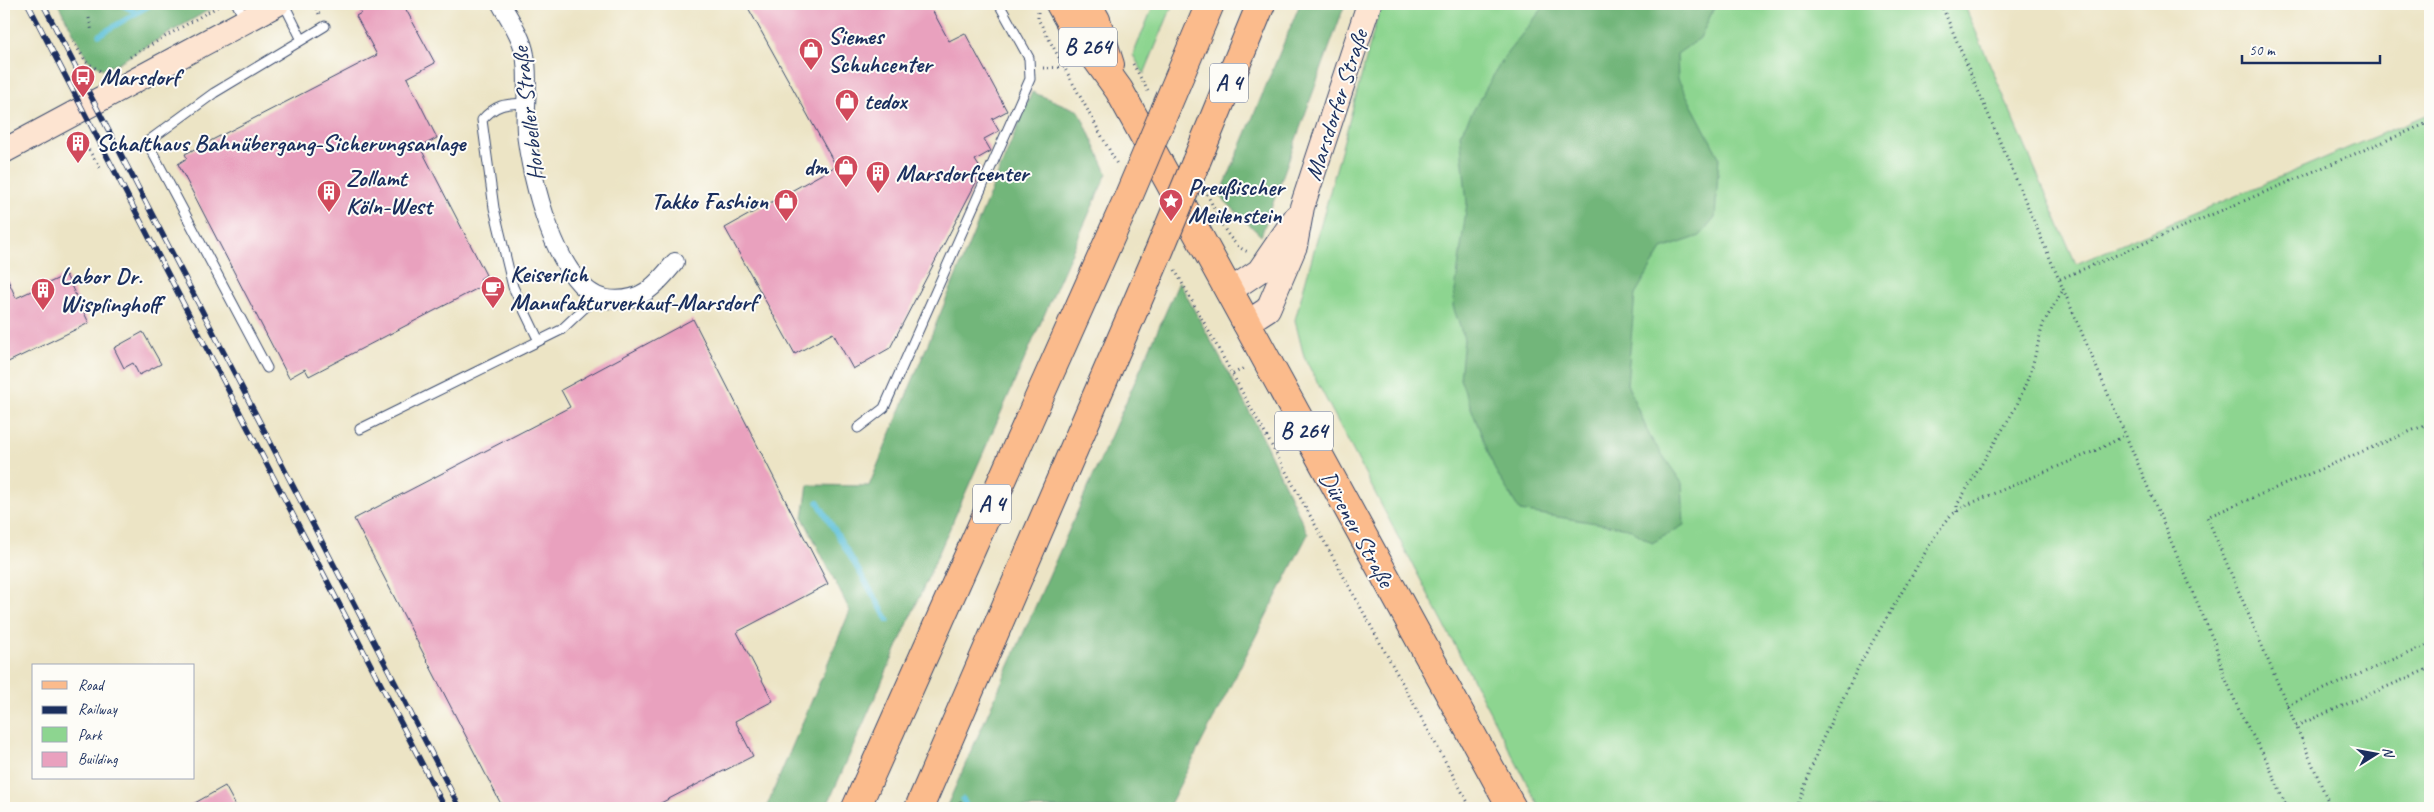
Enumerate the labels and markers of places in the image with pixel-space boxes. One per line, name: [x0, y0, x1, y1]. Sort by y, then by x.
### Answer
place label: Siemes Schuhcenter: [828, 21, 934, 79]
shop icon: Siemes Schuhcenter: [798, 37, 824, 71]
place label: Marsdorf: [100, 62, 185, 92]
bus stop icon: Marsdorf: [70, 64, 96, 98]
place label: tedox: [864, 86, 909, 116]
shop icon: tedox: [834, 88, 860, 122]
place label: Schalthaus Bahnübergang-Sicherungsanlage: [96, 128, 467, 158]
building icon: Schalthaus Bahnübergang-Sicherungsanlage: [65, 130, 91, 164]
place label: dm: [804, 152, 829, 182]
shop icon: dm: [833, 154, 859, 188]
place label: Marsdorfcenter: [896, 158, 1031, 188]
building icon: Marsdorfcenter: [865, 160, 891, 194]
place label: Zollamt Köln-West: [346, 163, 435, 221]
place label: Preußischer Meilenstein: [1188, 172, 1286, 230]
building icon: Zollamt Köln-West: [316, 179, 342, 213]
place label: Takko Fashion: [651, 186, 769, 216]
shop icon: Takko Fashion: [773, 188, 799, 222]
place icon: Preußischer Meilenstein: [1158, 188, 1184, 222]
place label: Keiserlich Manufakturverkauf-Marsdorf: [510, 259, 763, 317]
place label: Labor Dr. Wisplinghoff: [60, 261, 167, 319]
cafe icon: Keiserlich Manufakturverkauf-Marsdorf: [480, 275, 506, 309]
building icon: Labor Dr. Wisplinghoff: [30, 277, 56, 311]

